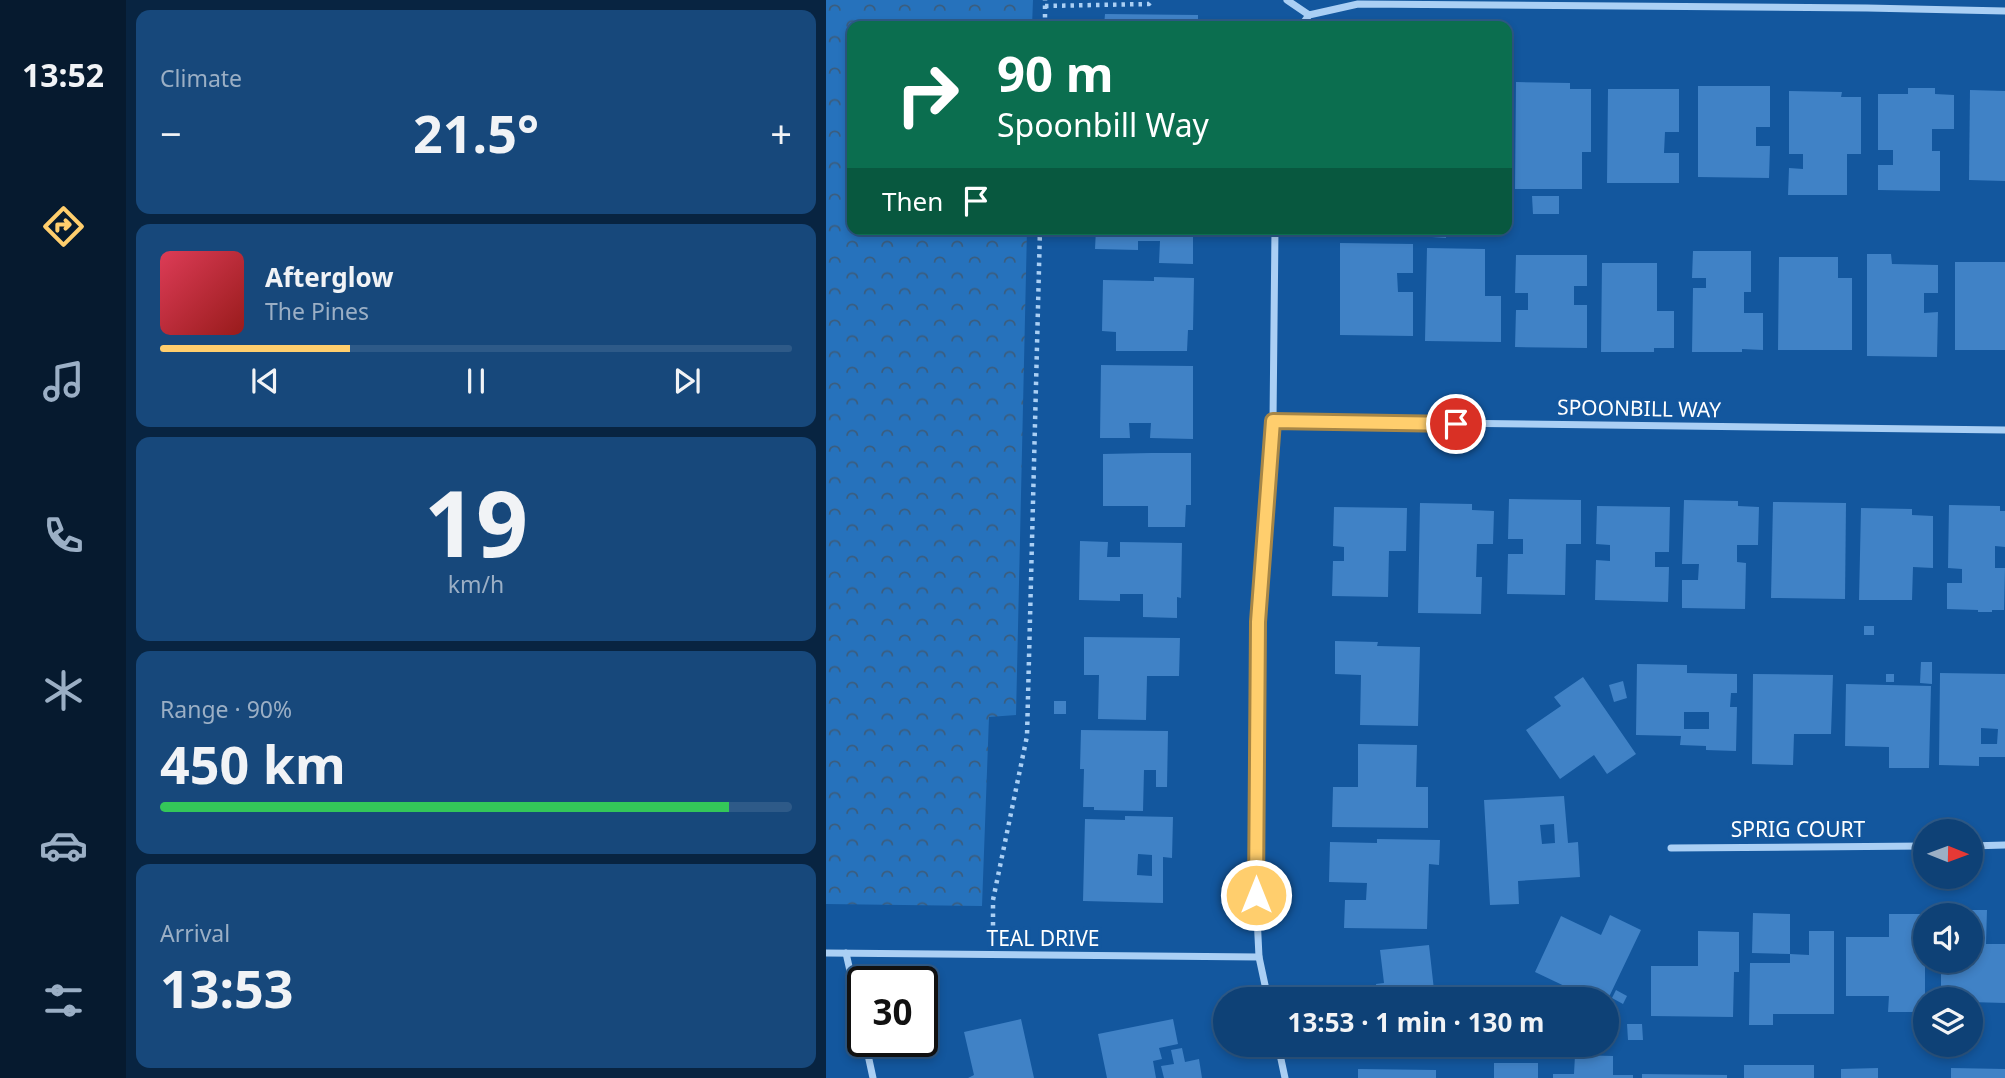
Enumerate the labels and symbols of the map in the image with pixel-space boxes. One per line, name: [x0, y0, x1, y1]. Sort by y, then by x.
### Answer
street label: SPOONBILL WAY: [1557, 393, 1721, 423]
pin: [1426, 394, 1486, 454]
street label: SPRIG COURT: [1731, 815, 1866, 843]
north arrow: [1913, 819, 1983, 889]
position arrow: [1219, 858, 1293, 932]
street label: TEAL DRIVE: [986, 924, 1100, 952]
speed limit sign: 30: [847, 966, 938, 1057]

